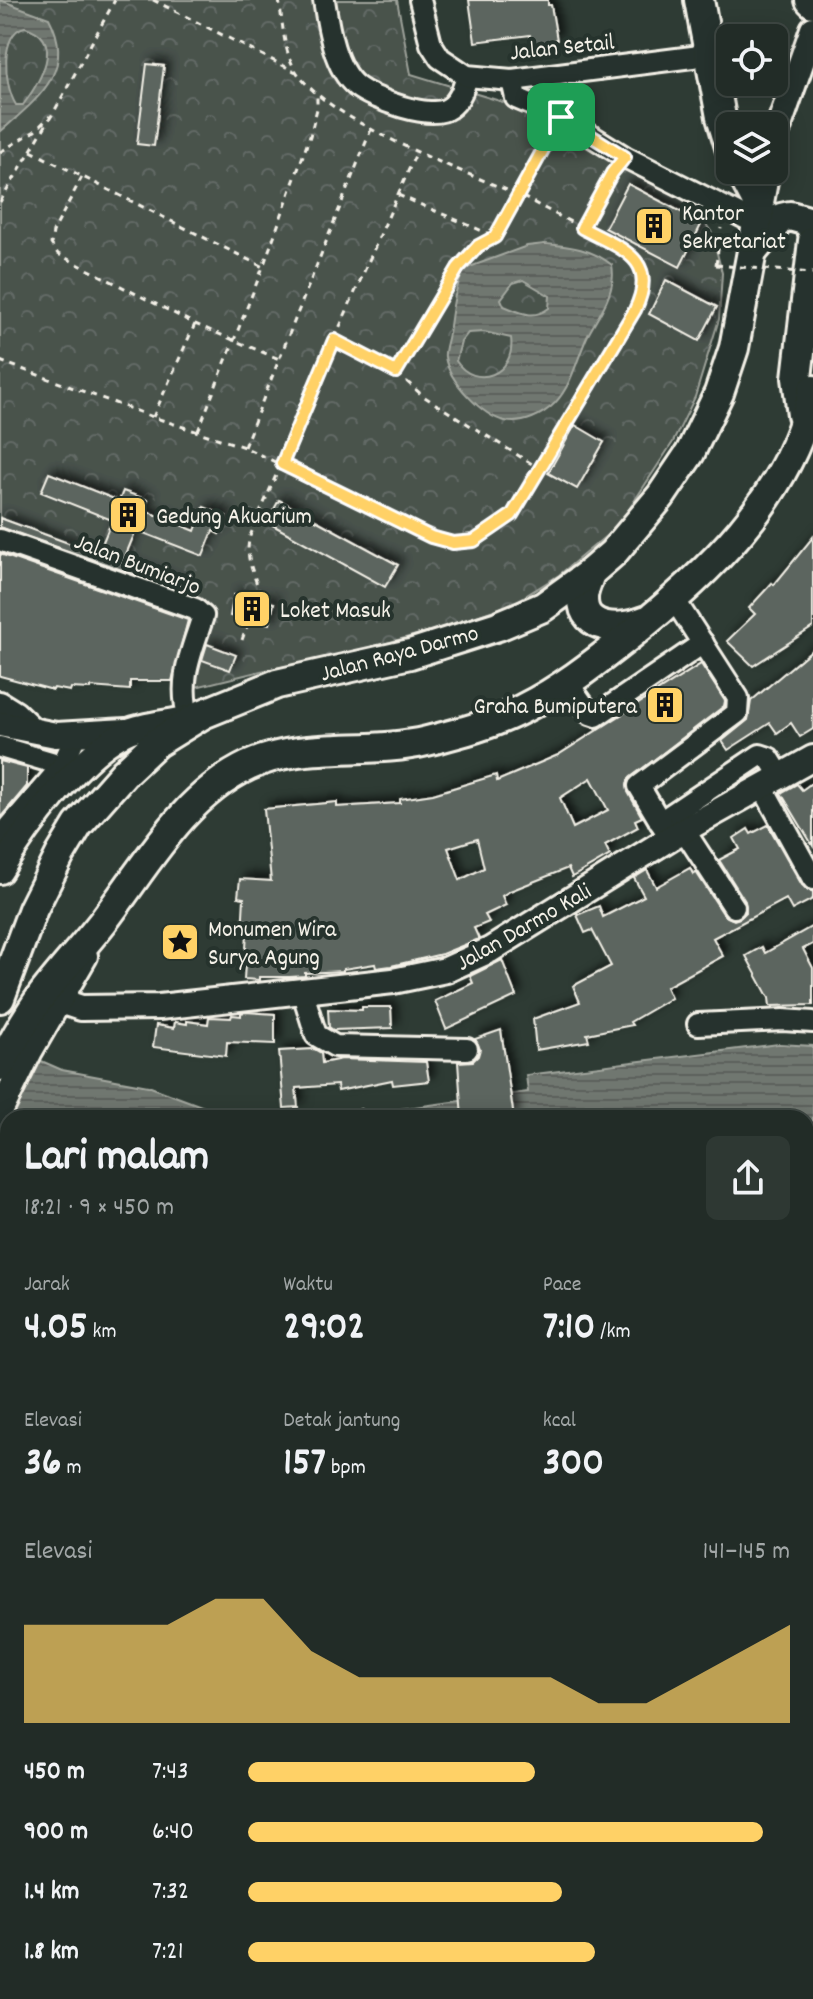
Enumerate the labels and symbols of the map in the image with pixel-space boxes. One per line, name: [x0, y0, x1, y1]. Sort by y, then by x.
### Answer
street label: Jalan Setail: [508, 27, 617, 71]
pin: [527, 83, 595, 151]
place label: Kantor Sekretariat: [682, 198, 786, 260]
building icon: Kantor Sekretariat: [633, 205, 675, 247]
building icon: Gedung Akuarium: [107, 494, 149, 536]
place label: Gedung Akuarium: [156, 501, 312, 535]
street label: Jalan Bumiarjo: [69, 526, 205, 606]
building icon: Loket Masuk: [231, 588, 273, 630]
place label: Loket Masuk: [280, 595, 391, 629]
street label: Jalan Raya Darmo: [317, 617, 483, 692]
building icon: Graha Bumiputera: [644, 684, 686, 726]
place label: Graha Bumiputera: [473, 691, 638, 725]
street label: Jalan Darmo Kali: [451, 876, 598, 981]
place label: Monumen Wira Surya Agung: [208, 914, 337, 976]
place icon: Monumen Wira Surya Agung: [159, 921, 201, 963]

